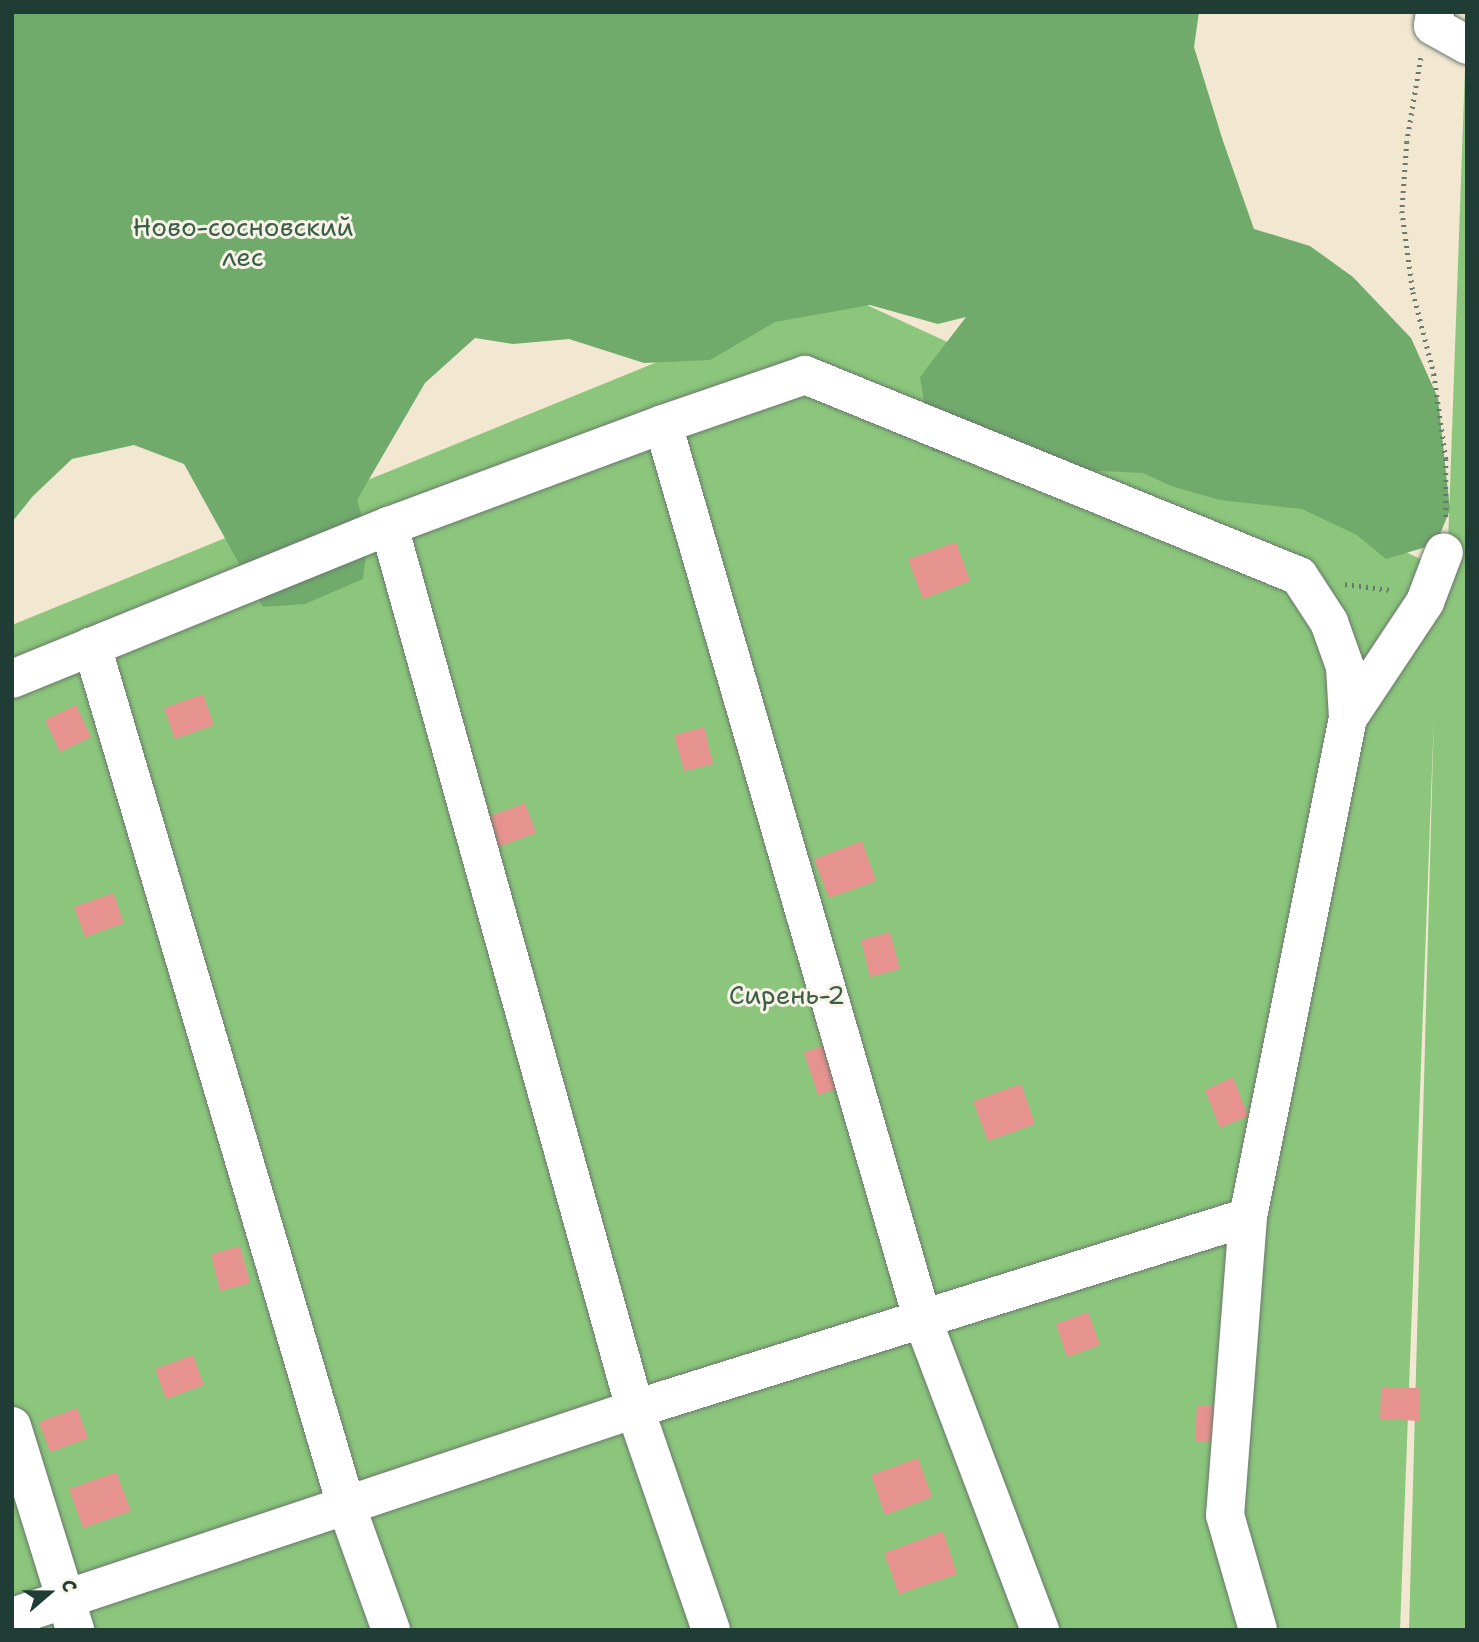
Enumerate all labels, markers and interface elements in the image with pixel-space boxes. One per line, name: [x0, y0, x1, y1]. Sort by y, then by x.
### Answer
park label: Ново-сосновский лес: [133, 211, 353, 272]
park label: Сирень-2: [729, 979, 845, 1011]
north arrow: [14, 1558, 84, 1628]
text: С: [55, 1576, 83, 1595]

